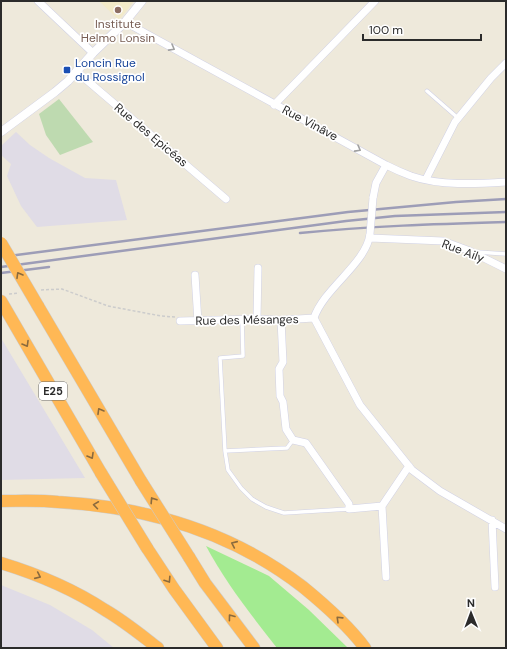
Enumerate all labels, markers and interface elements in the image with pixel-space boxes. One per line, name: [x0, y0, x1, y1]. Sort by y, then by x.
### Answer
marker: Institute Helmo Lonsin: [113, 5, 123, 15]
place label: Institute Helmo Lonsin: [81, 16, 155, 46]
scale bar: [363, 16, 481, 42]
text: 100 m: [369, 22, 403, 38]
one-way arrow: [168, 44, 175, 51]
place label: Loncin Rue du Rossignol: [75, 55, 145, 85]
marker: Loncin Rue du Rossignol: [62, 65, 72, 75]
street label: Rue des Epicéas: [111, 100, 191, 170]
street label: Rue Vinâve: [279, 102, 341, 144]
one-way arrow: [354, 145, 361, 152]
street label: Rue Aily: [439, 236, 487, 267]
one-way arrow: [17, 272, 24, 279]
street label: Rue des Mésanges: [195, 311, 299, 329]
one-way arrow: [21, 340, 28, 347]
road number: E25: [39, 382, 67, 400]
one-way arrow: [97, 408, 104, 415]
one-way arrow: [87, 452, 94, 459]
one-way arrow: [150, 497, 158, 504]
one-way arrow: [93, 501, 99, 510]
one-way arrow: [230, 541, 238, 549]
one-way arrow: [34, 571, 41, 579]
one-way arrow: [163, 576, 171, 583]
north arrow: [451, 593, 491, 633]
text: N: [467, 596, 475, 610]
one-way arrow: [228, 614, 235, 621]
one-way arrow: [336, 616, 344, 624]

